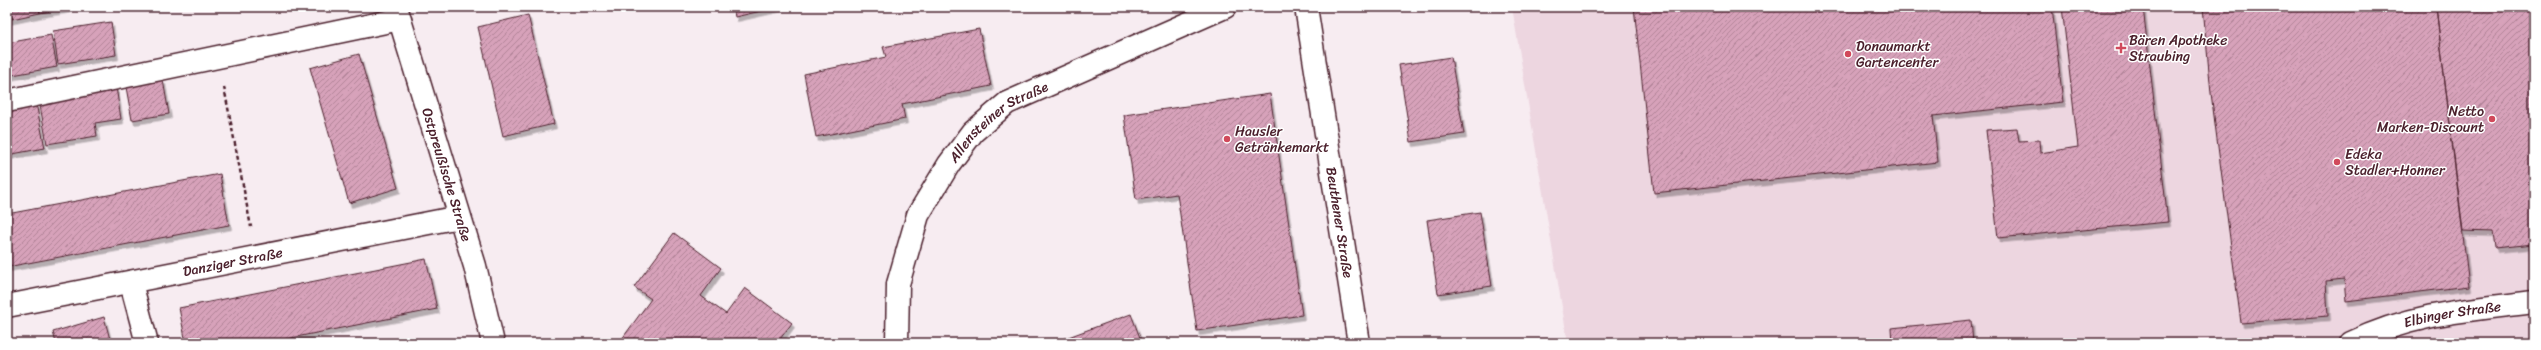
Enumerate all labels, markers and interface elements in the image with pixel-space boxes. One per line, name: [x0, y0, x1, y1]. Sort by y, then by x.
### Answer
place label: Bären Apotheke Straubing: [2129, 28, 2228, 69]
place label: Donaumarkt Gartencenter: [1856, 34, 1940, 75]
marker: Bären Apotheke Straubing: [2116, 43, 2126, 53]
marker: Donaumarkt Gartencenter: [1843, 49, 1853, 59]
street label: Allensteiner Straße: [941, 74, 1052, 169]
place label: Netto Marken-Discount: [2377, 99, 2484, 140]
street label: Ostpreußische Straße: [415, 104, 479, 245]
marker: Netto Marken-Discount: [2487, 114, 2497, 124]
place label: Hausler Getränkemarkt: [1235, 119, 1329, 160]
marker: Hausler Getränkemarkt: [1222, 134, 1232, 144]
place label: Edeka Stadler+Honner: [2345, 142, 2446, 183]
marker: Edeka Stadler+Honner: [2332, 157, 2342, 167]
street label: Beuthener Straße: [1319, 165, 1361, 280]
street label: Danziger Straße: [181, 240, 285, 284]
street label: Elbinger Straße: [2401, 293, 2502, 335]

